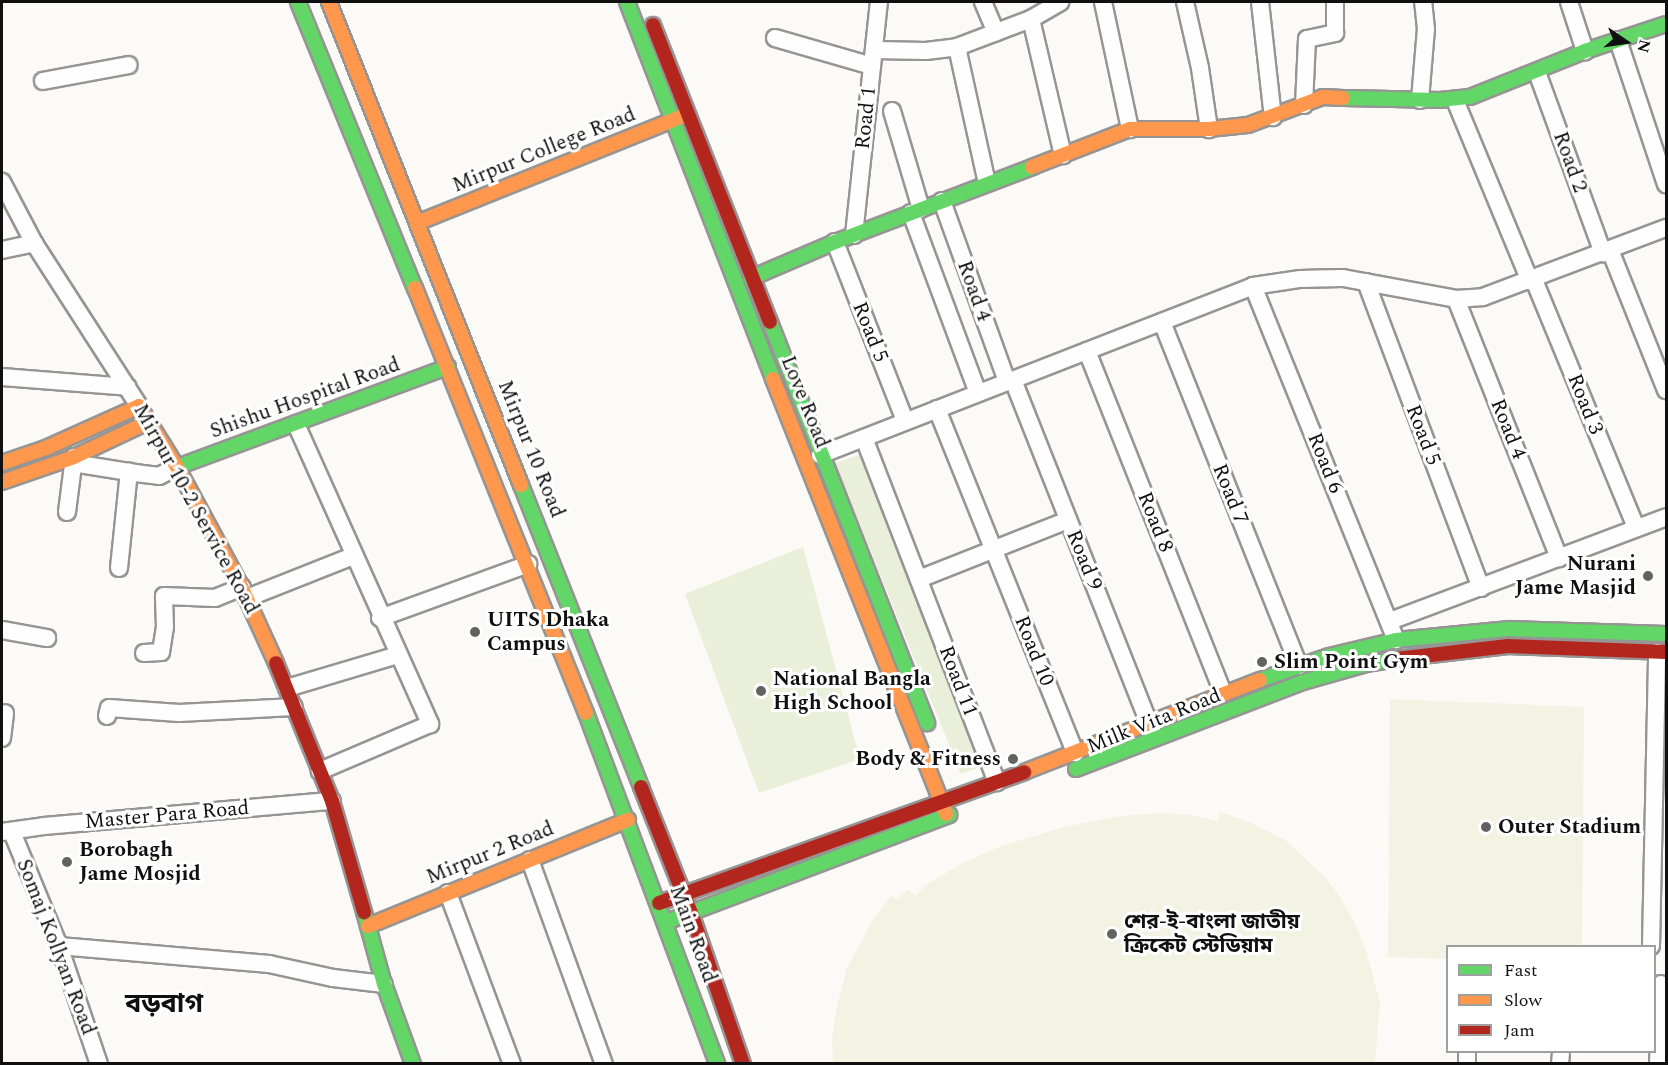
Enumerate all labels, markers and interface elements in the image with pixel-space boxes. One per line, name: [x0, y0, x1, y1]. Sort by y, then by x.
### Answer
north arrow: [1596, 12, 1656, 72]
text: N: [1630, 37, 1657, 55]
street label: Road 1: [850, 85, 882, 151]
street label: Mirpur College Road: [449, 102, 639, 198]
street label: Road 2: [1547, 128, 1593, 196]
street label: Road 4: [951, 257, 997, 325]
street label: Road 5: [847, 298, 893, 366]
street label: Shishu Hospital Road: [207, 352, 403, 444]
street label: Love Road: [775, 352, 835, 452]
street label: Road 3: [1562, 370, 1608, 438]
street label: Mirpur 10 Road: [492, 377, 570, 521]
street label: Road 4: [1485, 395, 1531, 463]
street label: Mirpur 10-2 Service Road: [128, 399, 264, 619]
street label: Road 5: [1400, 401, 1446, 469]
street label: Road 6: [1302, 429, 1348, 497]
street label: Road 7: [1207, 460, 1253, 528]
street label: Road 8: [1132, 488, 1178, 556]
street label: Road 9: [1061, 526, 1107, 594]
place label: Nurani Jame Masjid: [1515, 551, 1636, 601]
marker: Nurani Jame Masjid: [1641, 569, 1655, 583]
place label: UITS Dhaka Campus: [487, 607, 609, 657]
street label: Road 10: [1009, 612, 1059, 690]
marker: UITS Dhaka Campus: [468, 625, 482, 639]
street label: Road 11: [933, 642, 983, 720]
place label: Slim Point Gym: [1274, 649, 1428, 675]
marker: Slim Point Gym: [1255, 655, 1269, 669]
place label: National Bangla High School: [773, 666, 931, 716]
street label: Milk Vita Road: [1083, 683, 1225, 759]
marker: National Bangla High School: [754, 684, 768, 698]
place label: Body & Fitness: [855, 746, 1001, 772]
marker: Body & Fitness: [1006, 752, 1020, 766]
street label: Master Para Road: [84, 795, 250, 835]
place label: Outer Stadium: [1498, 814, 1641, 840]
street label: Mirpur 2 Road: [423, 816, 557, 890]
marker: Outer Stadium: [1479, 820, 1493, 834]
place label: Borobagh Jame Mosjid: [79, 837, 201, 887]
street label: Somaj Kollyan Road: [11, 855, 101, 1039]
marker: Borobagh Jame Mosjid: [60, 855, 74, 869]
street label: Main Road: [664, 882, 722, 986]
place label: শের-ই-বাংলা জাতীয় ক্রিকেট স্টেডিয়াম: [1124, 909, 1300, 959]
marker: শের-ই-বাংলা জাতীয় ক্রিকেট স্টেডিয়াম: [1105, 927, 1119, 941]
legend: [1446, 945, 1656, 1053]
text: Fast: [1504, 957, 1537, 984]
text: Slow: [1504, 987, 1542, 1014]
district label: বড়বাগ: [125, 989, 203, 1021]
text: Jam: [1504, 1017, 1535, 1044]

